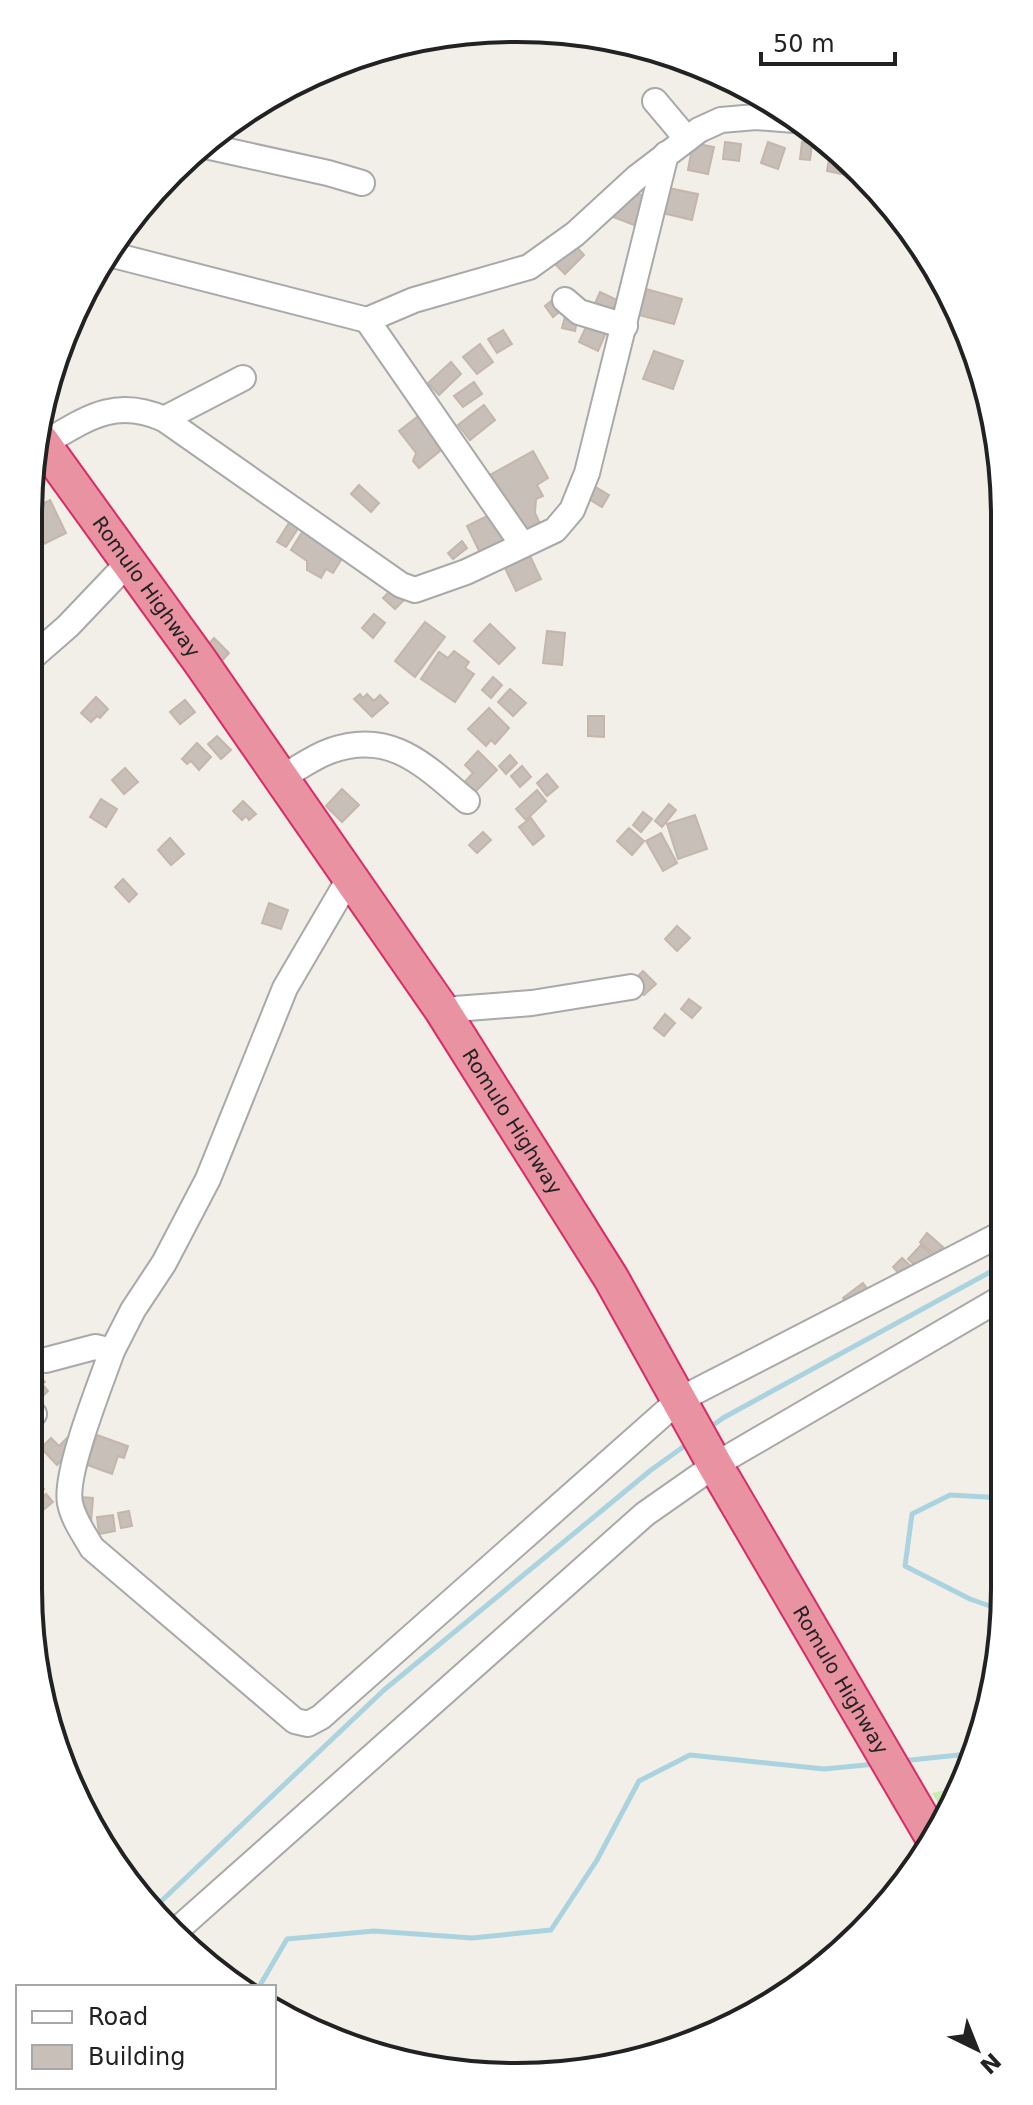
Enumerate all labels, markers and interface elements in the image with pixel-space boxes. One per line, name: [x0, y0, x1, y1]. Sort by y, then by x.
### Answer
scale bar: [761, 16, 895, 66]
text: 50 m: [773, 30, 835, 58]
street label: Romulo Highway: [87, 512, 205, 662]
street label: Romulo Highway: [457, 1044, 567, 1199]
street label: Romulo Highway: [788, 1601, 894, 1759]
legend: [16, 1985, 276, 2089]
text: Road: [88, 2003, 148, 2031]
north arrow: [937, 2009, 1017, 2089]
text: Building: [88, 2043, 185, 2071]
text: N: [975, 2048, 1006, 2079]

